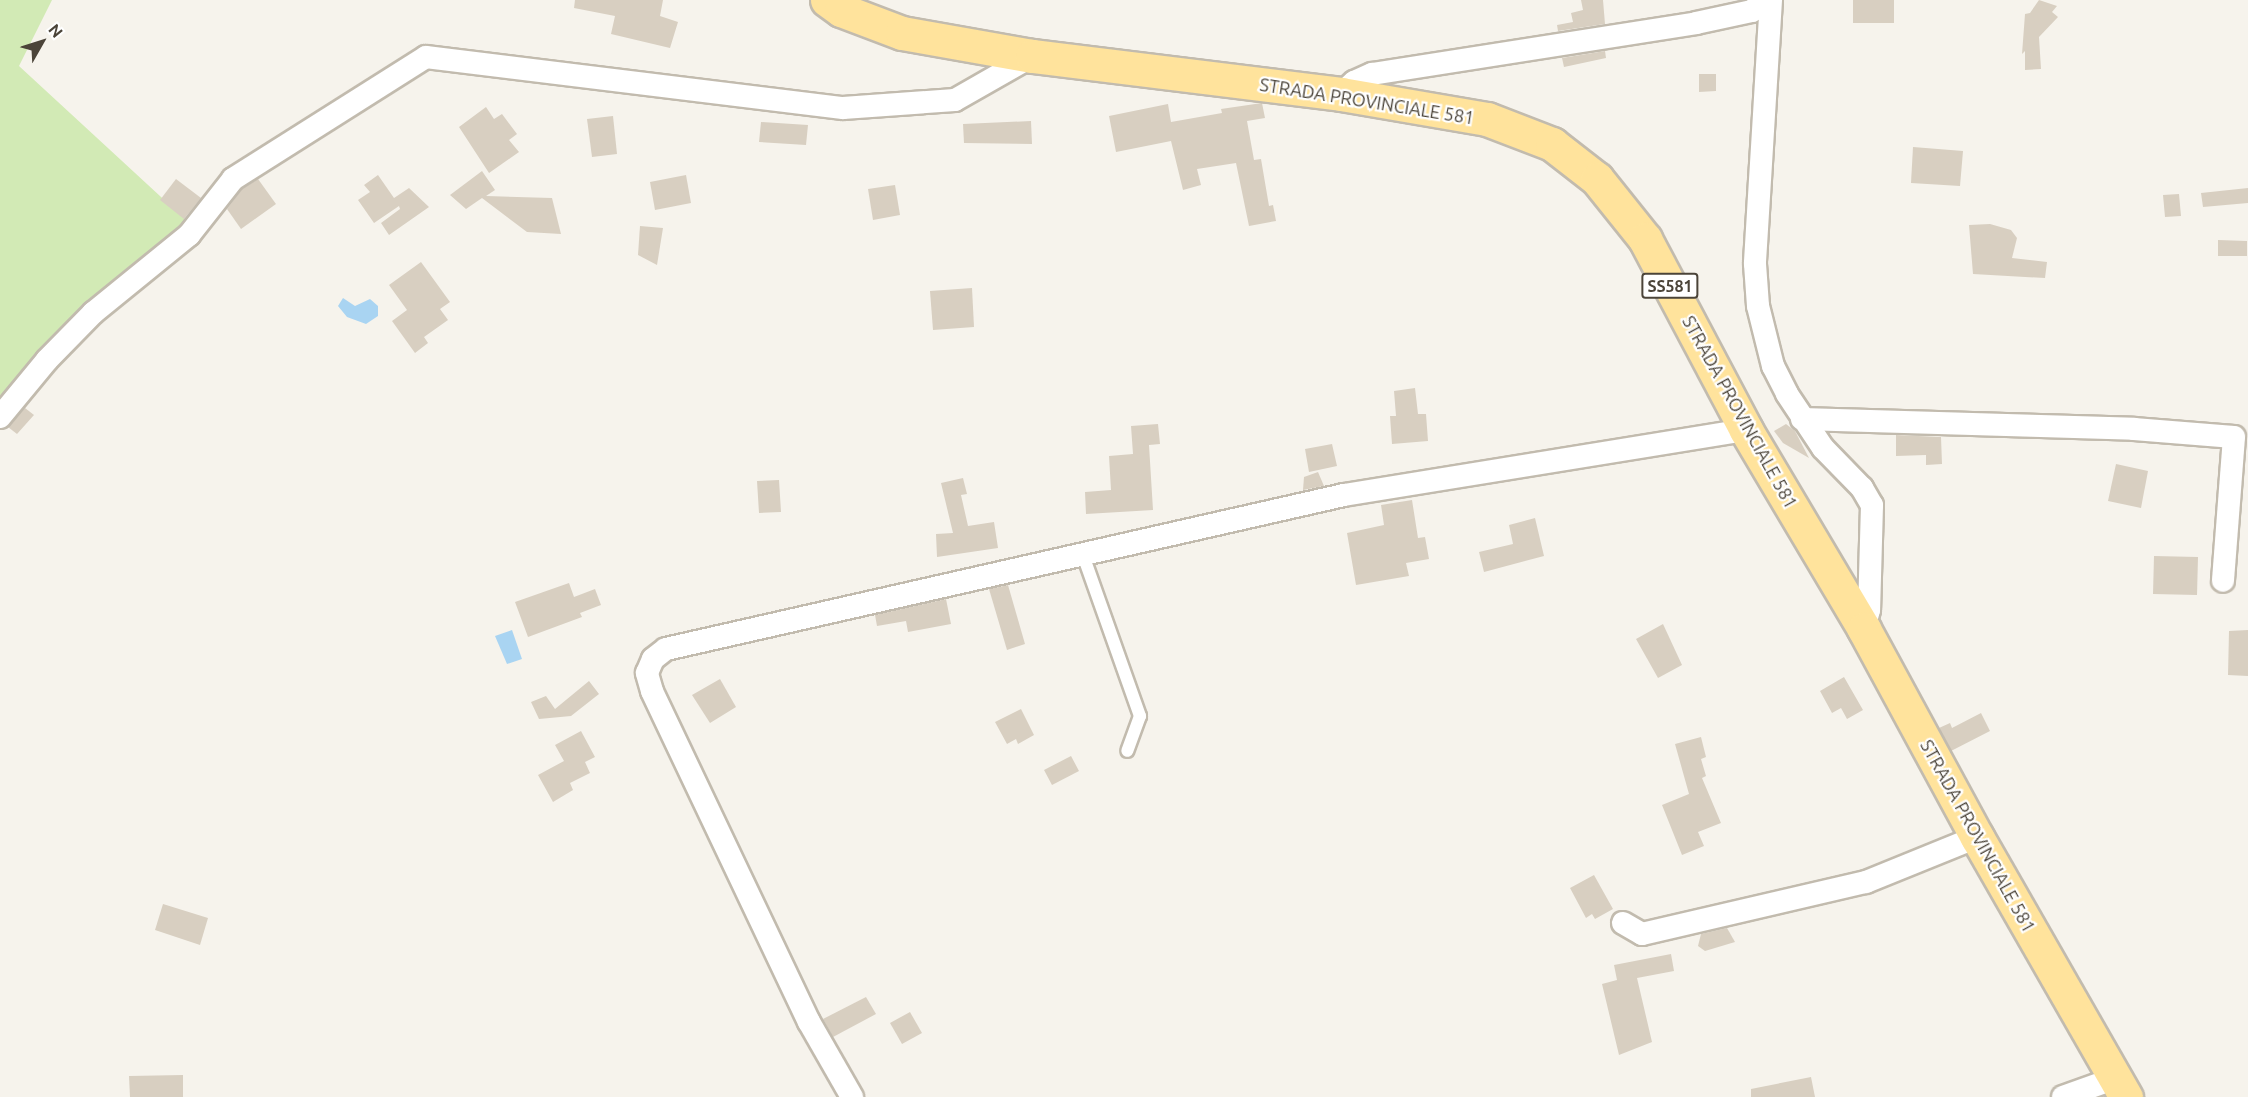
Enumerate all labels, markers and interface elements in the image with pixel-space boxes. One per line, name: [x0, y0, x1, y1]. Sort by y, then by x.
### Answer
north arrow: [12, 12, 72, 72]
text: N: [45, 20, 67, 41]
street label: STRADA PROVINCIALE 581: [1258, 73, 1476, 129]
road number: SS581: [1640, 273, 1700, 299]
street label: STRADA PROVINCIALE 581: [1678, 312, 1802, 512]
street label: STRADA PROVINCIALE 581: [1916, 736, 2040, 936]

